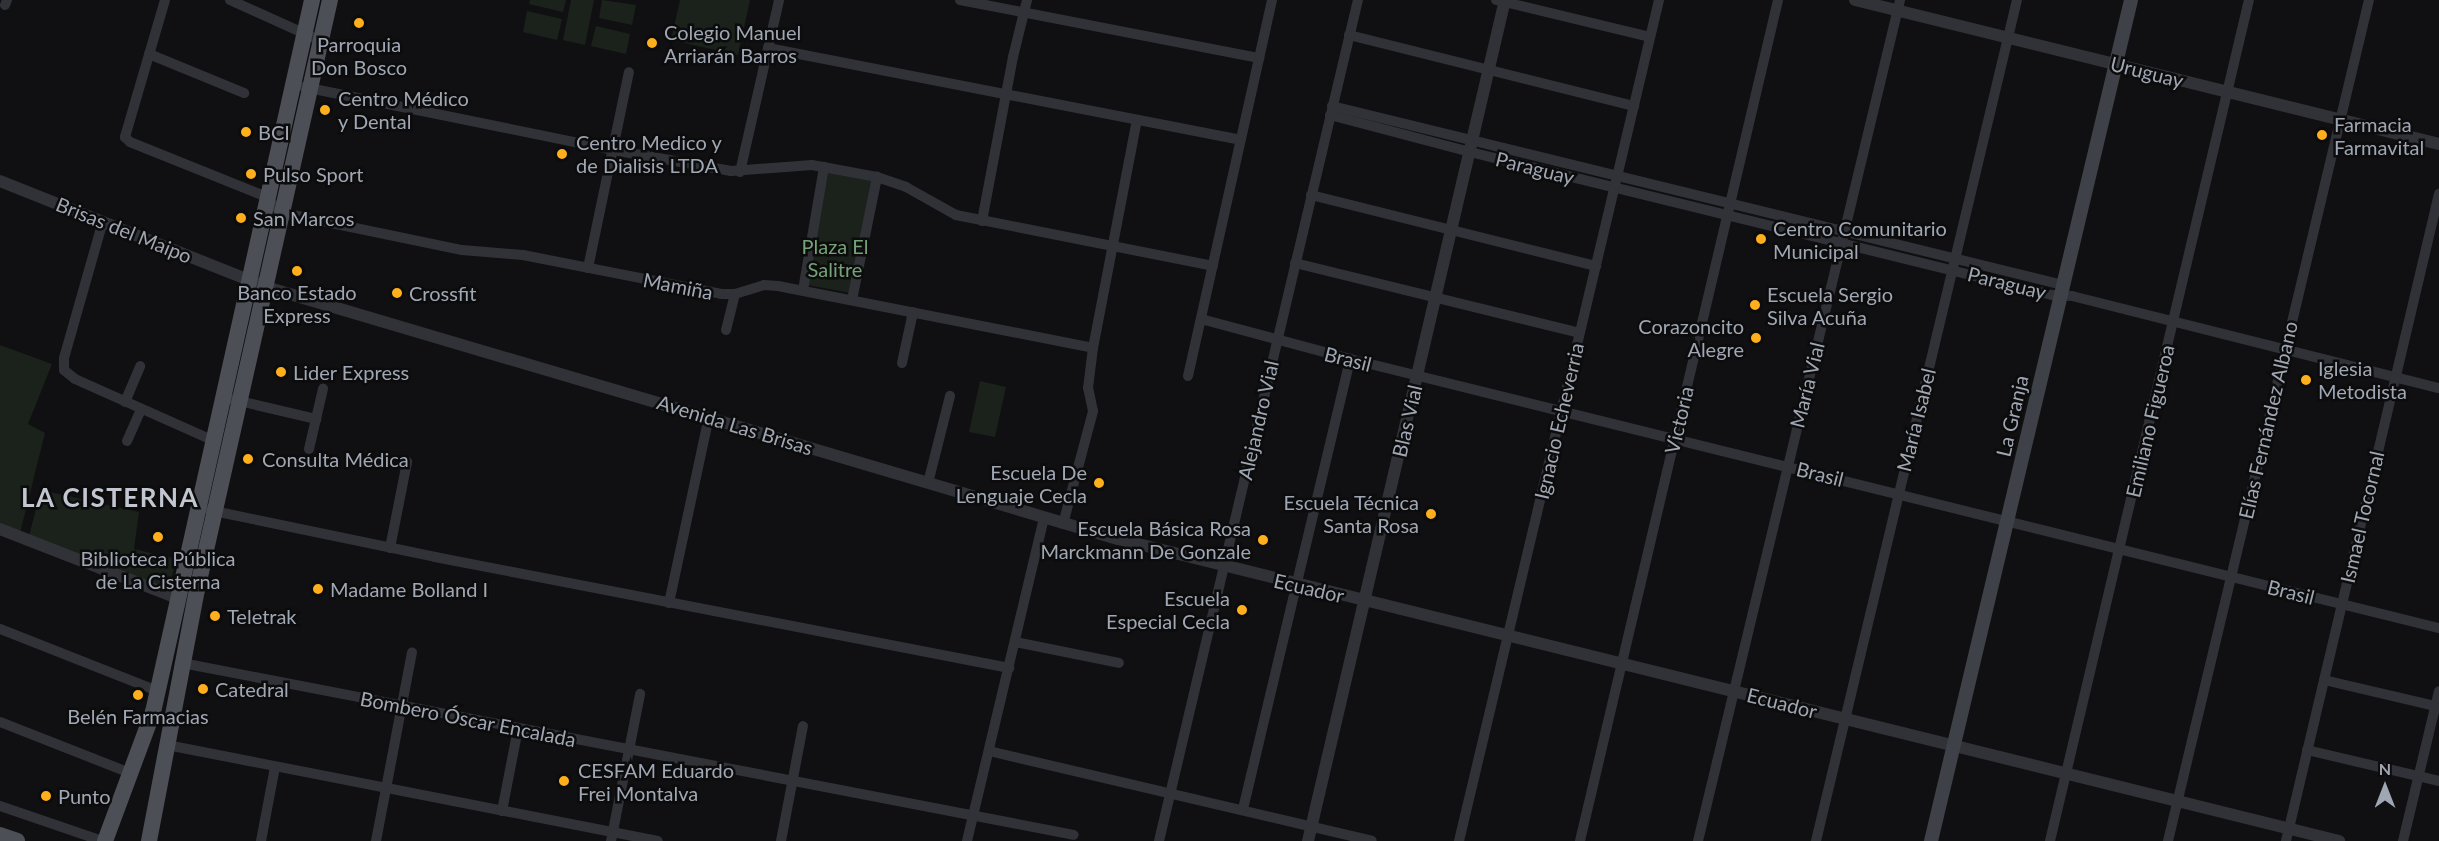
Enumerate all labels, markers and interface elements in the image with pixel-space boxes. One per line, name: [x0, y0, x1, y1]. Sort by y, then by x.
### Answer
marker: Parroquia Don Bosco: [352, 16, 366, 30]
place label: Colegio Manuel Arriarán Barros: [664, 20, 801, 67]
place label: Parroquia Don Bosco: [311, 33, 407, 80]
marker: Colegio Manuel Arriarán Barros: [645, 36, 659, 50]
street label: Uruguay: [2108, 51, 2186, 93]
place label: Centro Médico y Dental: [338, 86, 469, 133]
marker: Centro Médico y Dental: [316, 101, 334, 119]
place label: Farmacia Farmavital: [2334, 112, 2424, 159]
place label: BCI: [258, 120, 290, 144]
marker: BCI: [239, 125, 253, 139]
marker: Farmacia Farmavital: [2315, 128, 2329, 142]
place label: Centro Medico y de Dialisis LTDA: [576, 130, 722, 177]
marker: Centro Medico y de Dialisis LTDA: [553, 145, 571, 163]
street label: Paraguay: [1493, 147, 1577, 189]
place label: Pulso Sport: [263, 162, 364, 186]
marker: Pulso Sport: [244, 167, 258, 181]
street label: Brisas del Maipo: [53, 192, 195, 268]
place label: San Marcos: [253, 206, 354, 230]
marker: San Marcos: [234, 211, 248, 225]
place label: Centro Comunitario Municipal: [1773, 216, 1947, 263]
marker: Centro Comunitario Municipal: [1754, 232, 1768, 246]
park label: Plaza El Salitre: [802, 235, 868, 282]
street label: Paraguay: [1965, 262, 2049, 304]
marker: Banco Estado Express: [290, 264, 304, 278]
street label: Mamiña: [641, 267, 715, 305]
place label: Banco Estado Express: [237, 280, 357, 327]
place label: Crossfit: [409, 281, 476, 305]
place label: Escuela Sergio Silva Acuña: [1767, 282, 1893, 329]
marker: Crossfit: [390, 286, 404, 300]
marker: Escuela Sergio Silva Acuña: [1748, 298, 1762, 312]
place label: Corazoncito Alegre: [1638, 314, 1744, 361]
street label: Elías Fernández Albano: [2233, 318, 2303, 522]
marker: Corazoncito Alegre: [1749, 331, 1763, 345]
street label: María Vial: [1785, 339, 1829, 431]
street label: Ignacio Echeverria: [1529, 341, 1589, 501]
street label: Brasil: [1322, 342, 1374, 376]
street label: Emiliano Figueroa: [2121, 342, 2179, 500]
place label: Iglesia Metodista: [2318, 356, 2407, 403]
street label: Alejandro Vial: [1233, 358, 1283, 482]
place label: Lider Express: [293, 360, 410, 384]
marker: Lider Express: [274, 365, 288, 379]
street label: María Isabel: [1892, 366, 1940, 474]
street label: La Granja: [1991, 373, 2033, 459]
marker: Iglesia Metodista: [2299, 373, 2313, 387]
street label: Blas Vial: [1387, 382, 1427, 460]
street label: Victoria: [1660, 384, 1698, 456]
street label: Avenida Las Brisas: [654, 390, 816, 460]
place label: Consulta Médica: [262, 447, 409, 471]
street label: Ismael Tocornal: [2335, 448, 2389, 586]
marker: Consulta Médica: [239, 450, 257, 468]
street label: Brasil: [1794, 457, 1846, 491]
place label: Escuela De Lenguaje Cecla: [956, 460, 1087, 507]
marker: Escuela De Lenguaje Cecla: [1092, 476, 1106, 490]
district label: LA CISTERNA: [21, 482, 199, 514]
place label: Escuela Técnica Santa Rosa: [1283, 490, 1419, 537]
marker: Escuela Técnica Santa Rosa: [1424, 507, 1438, 521]
place label: Escuela Básica Rosa Marckmann De Gonzale: [1040, 516, 1251, 563]
marker: Biblioteca Pública de La Cisterna: [151, 530, 165, 544]
marker: Escuela Básica Rosa Marckmann De Gonzale: [1256, 533, 1270, 547]
place label: Biblioteca Pública de La Cisterna: [81, 546, 235, 593]
street label: Ecuador: [1271, 568, 1347, 608]
street label: Brasil: [2265, 575, 2317, 609]
place label: Madame Bolland I: [330, 577, 488, 601]
marker: Madame Bolland I: [311, 582, 325, 596]
place label: Escuela Especial Cecla: [1106, 586, 1230, 633]
marker: Escuela Especial Cecla: [1235, 603, 1249, 617]
place label: Teletrak: [227, 604, 297, 628]
marker: Teletrak: [208, 609, 222, 623]
place label: Catedral: [215, 677, 289, 701]
marker: Catedral: [196, 682, 210, 696]
street label: Ecuador: [1744, 683, 1820, 723]
street label: Bombero Óscar Encalada: [358, 686, 578, 752]
marker: Belén Farmacias: [131, 688, 145, 702]
place label: Belén Farmacias: [67, 704, 209, 728]
north arrow: [2355, 757, 2415, 817]
place label: CESFAM Eduardo Frei Montalva: [578, 758, 734, 805]
text: N: [2379, 759, 2391, 778]
marker: CESFAM Eduardo Frei Montalva: [555, 772, 573, 790]
place label: Punto: [58, 784, 111, 808]
marker: Punto: [39, 789, 53, 803]

